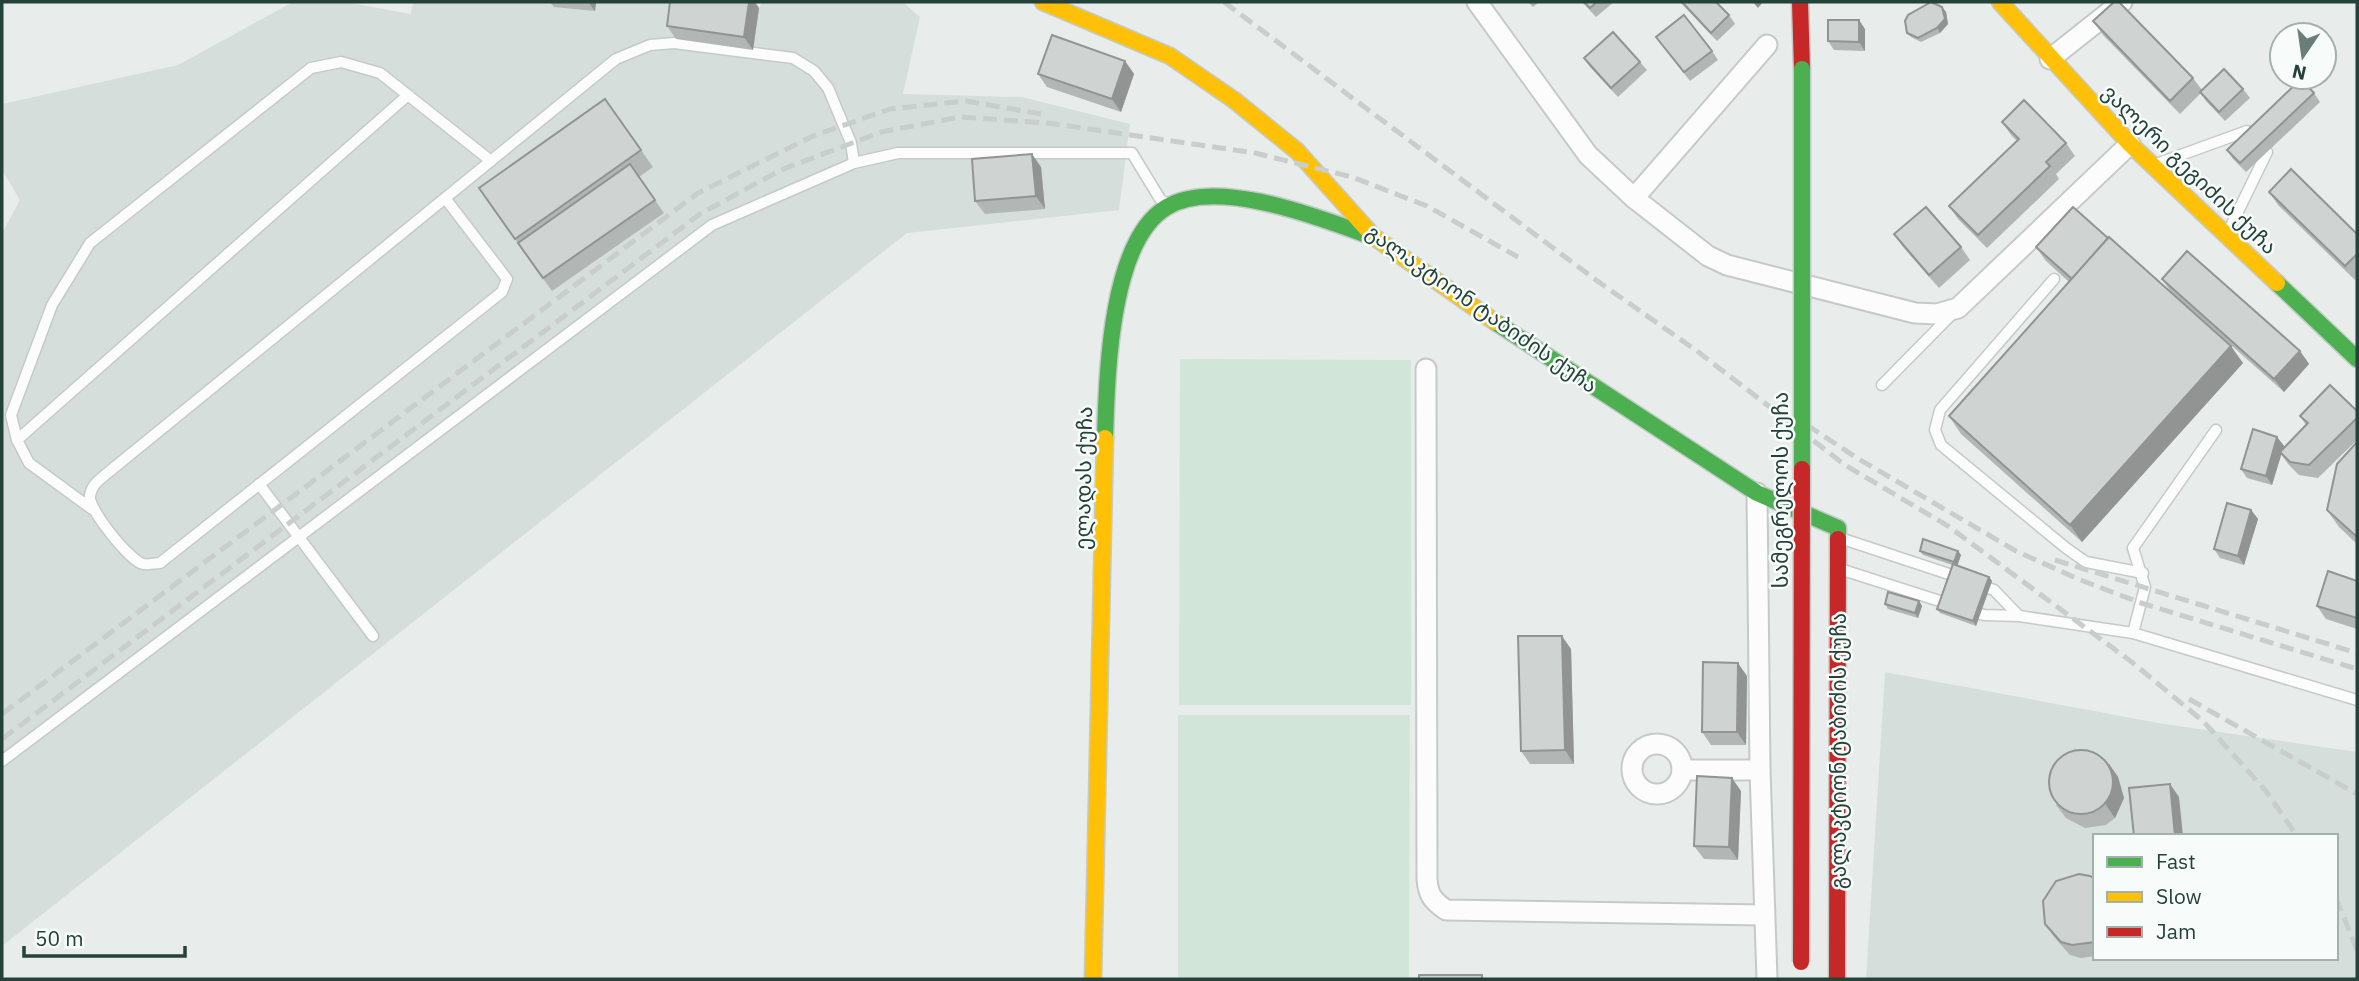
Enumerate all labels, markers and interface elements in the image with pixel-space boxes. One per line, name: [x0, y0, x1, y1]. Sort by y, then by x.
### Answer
north arrow: [2268, 21, 2338, 91]
text: N: [2290, 59, 2309, 86]
street label: ვალერი გეგიძის ქუჩა: [2097, 78, 2283, 260]
street label: გალაკტიონ ტაბიძის ქუჩა: [1361, 217, 1603, 399]
street label: სამეგრელოს ქუჩა: [1766, 392, 1794, 588]
street label: ელადას ქუჩა: [1068, 406, 1098, 550]
street label: გალაკტიონ ტაბიძის ქუჩა: [1824, 613, 1852, 889]
legend: [2093, 834, 2338, 960]
text: Fast: [2156, 847, 2196, 875]
text: Slow: [2156, 882, 2202, 910]
scale bar: [24, 914, 186, 958]
text: Jam: [2156, 917, 2196, 945]
text: 50 m: [35, 924, 84, 952]

